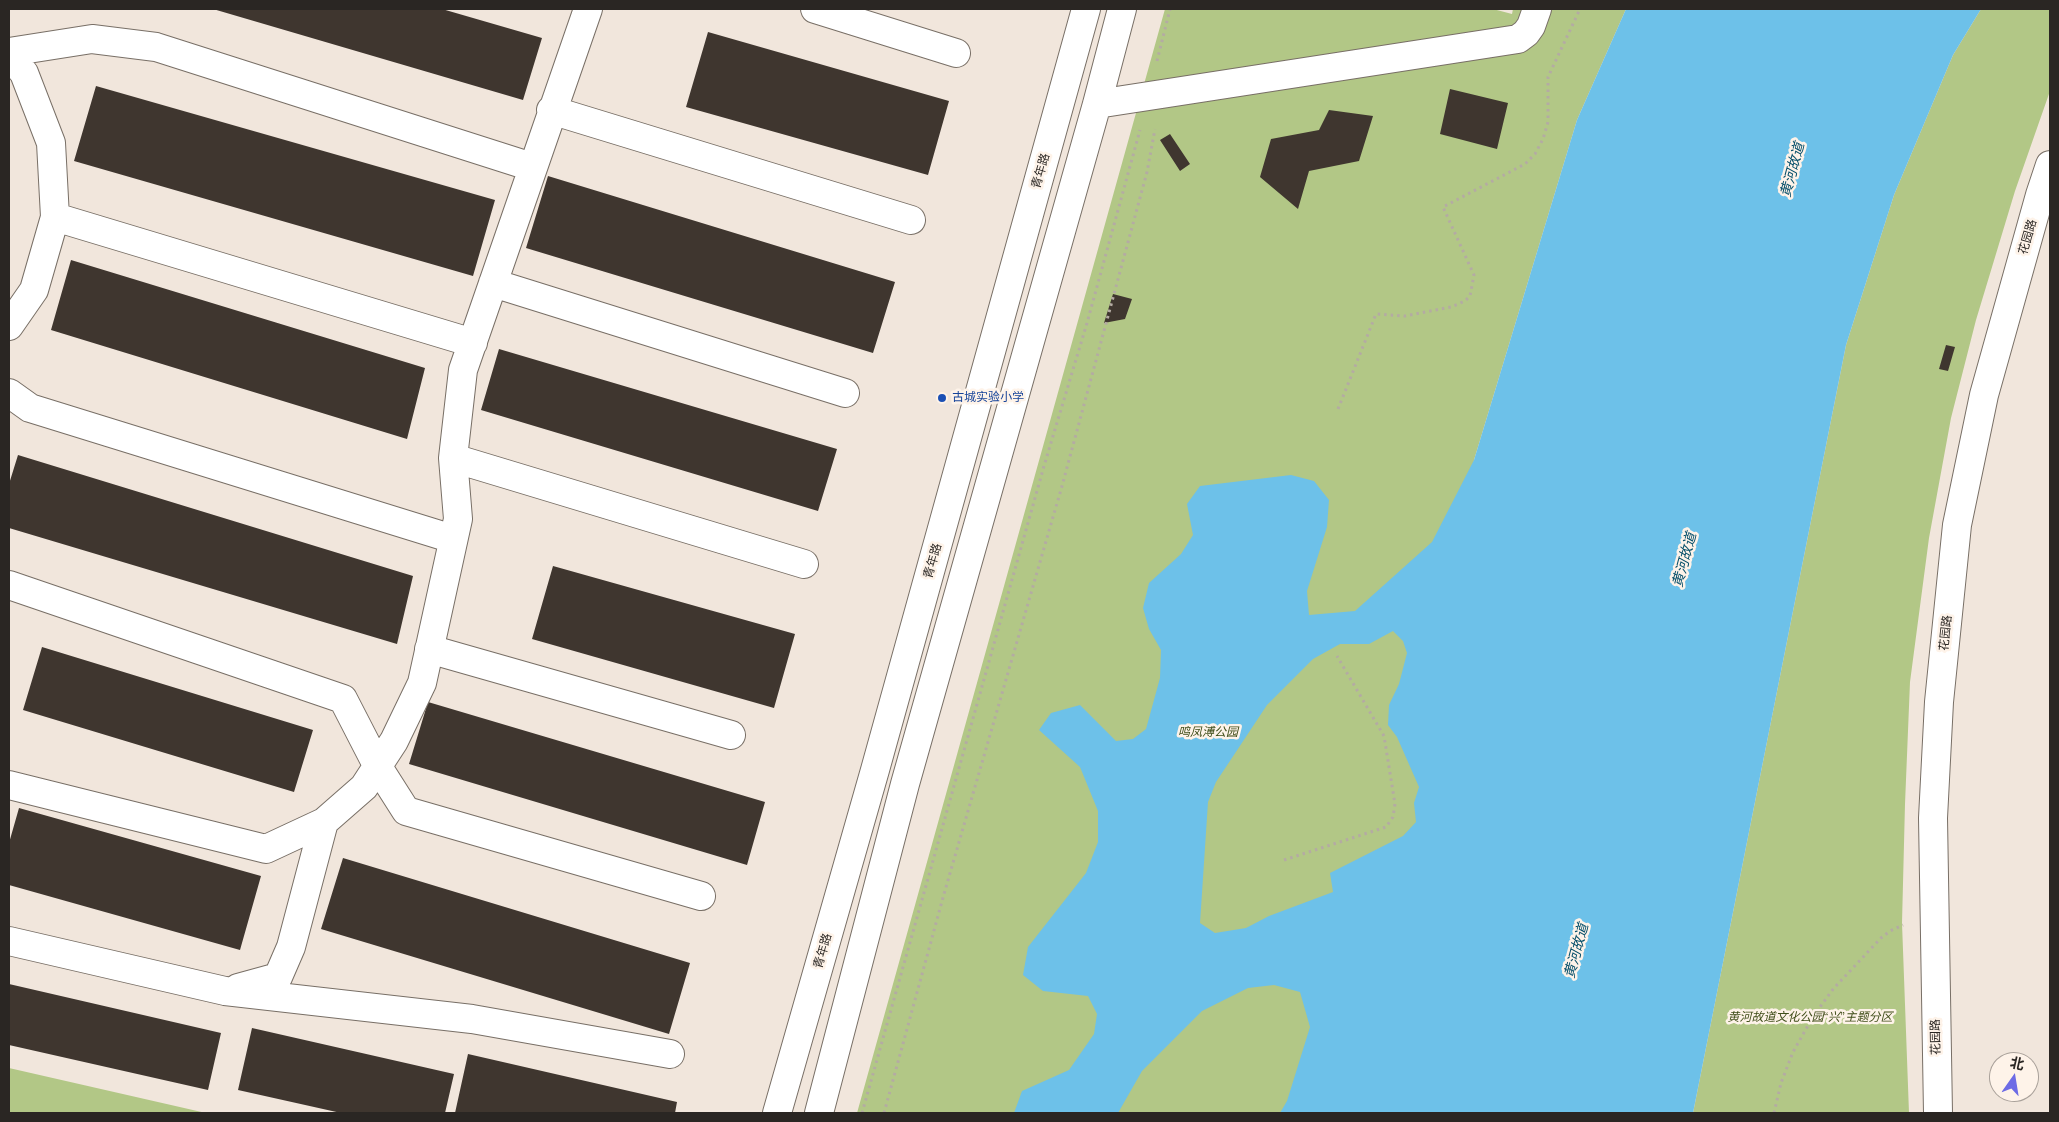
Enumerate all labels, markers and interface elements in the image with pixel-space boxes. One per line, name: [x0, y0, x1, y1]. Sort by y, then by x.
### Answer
water label: 黄河故道: [1778, 141, 1808, 199]
street label: 青年路: [1029, 152, 1053, 190]
street label: 花园路: [2016, 218, 2040, 256]
place label: 古城实验小学: [952, 391, 1024, 405]
marker: 古城实验小学: [936, 392, 948, 404]
water label: 黄河故道: [1670, 531, 1700, 589]
street label: 青年路: [921, 542, 945, 580]
street label: 花园路: [1937, 614, 1955, 652]
park label: 鸣凤溥公园: [1178, 726, 1238, 740]
water label: 黄河故道: [1562, 922, 1592, 980]
street label: 青年路: [811, 932, 835, 970]
park label: 黄河故道文化公园“兴”主题分区: [1727, 1011, 1893, 1025]
street label: 花园路: [1928, 1019, 1944, 1055]
north arrow: [1989, 1052, 2039, 1102]
text: 北: [2008, 1053, 2026, 1074]

